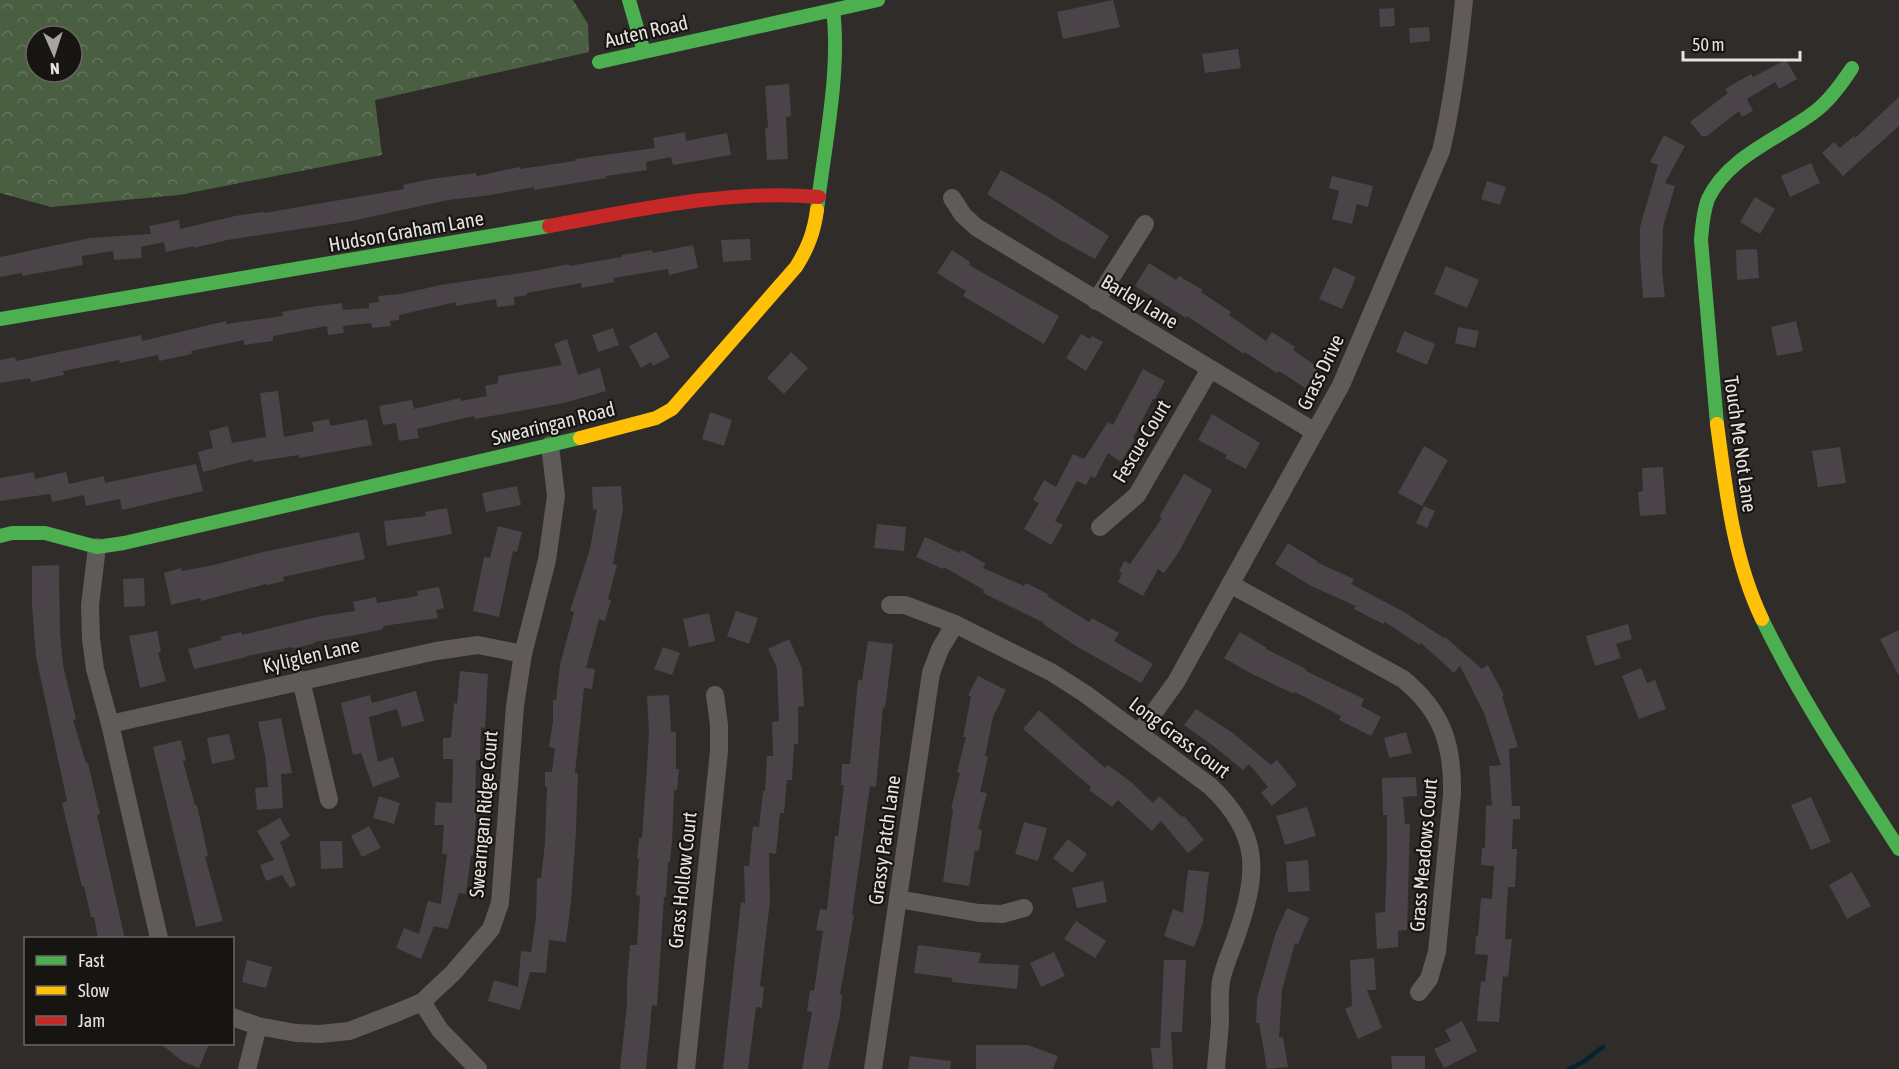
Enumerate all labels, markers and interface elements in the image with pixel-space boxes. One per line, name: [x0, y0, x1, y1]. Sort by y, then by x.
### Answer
street label: Auten Road: [602, 10, 690, 52]
north arrow: [24, 24, 84, 84]
scale bar: [1683, 24, 1800, 62]
text: 50 m: [1692, 34, 1724, 55]
text: N: [50, 60, 60, 78]
street label: Hudson Graham Lane: [327, 206, 485, 256]
street label: Barley Lane: [1097, 269, 1183, 333]
street label: Grass Drive: [1292, 331, 1348, 413]
street label: Touch Me Not Lane: [1720, 374, 1762, 514]
street label: Fescue Court: [1107, 395, 1175, 486]
street label: Swearingan Road: [489, 397, 617, 449]
street label: Kyliglen Lane: [260, 633, 362, 677]
street label: Long Grass Court: [1125, 692, 1235, 782]
street label: Swearngan Ridge Court: [464, 729, 502, 898]
street label: Grassy Patch Lane: [864, 774, 904, 906]
street label: Grass Meadows Court: [1405, 777, 1441, 933]
street label: Grass Hollow Court: [663, 810, 701, 949]
legend: [24, 937, 234, 1045]
text: Fast: [78, 950, 105, 971]
text: Slow: [78, 980, 109, 1001]
text: Jam: [78, 1010, 105, 1031]

